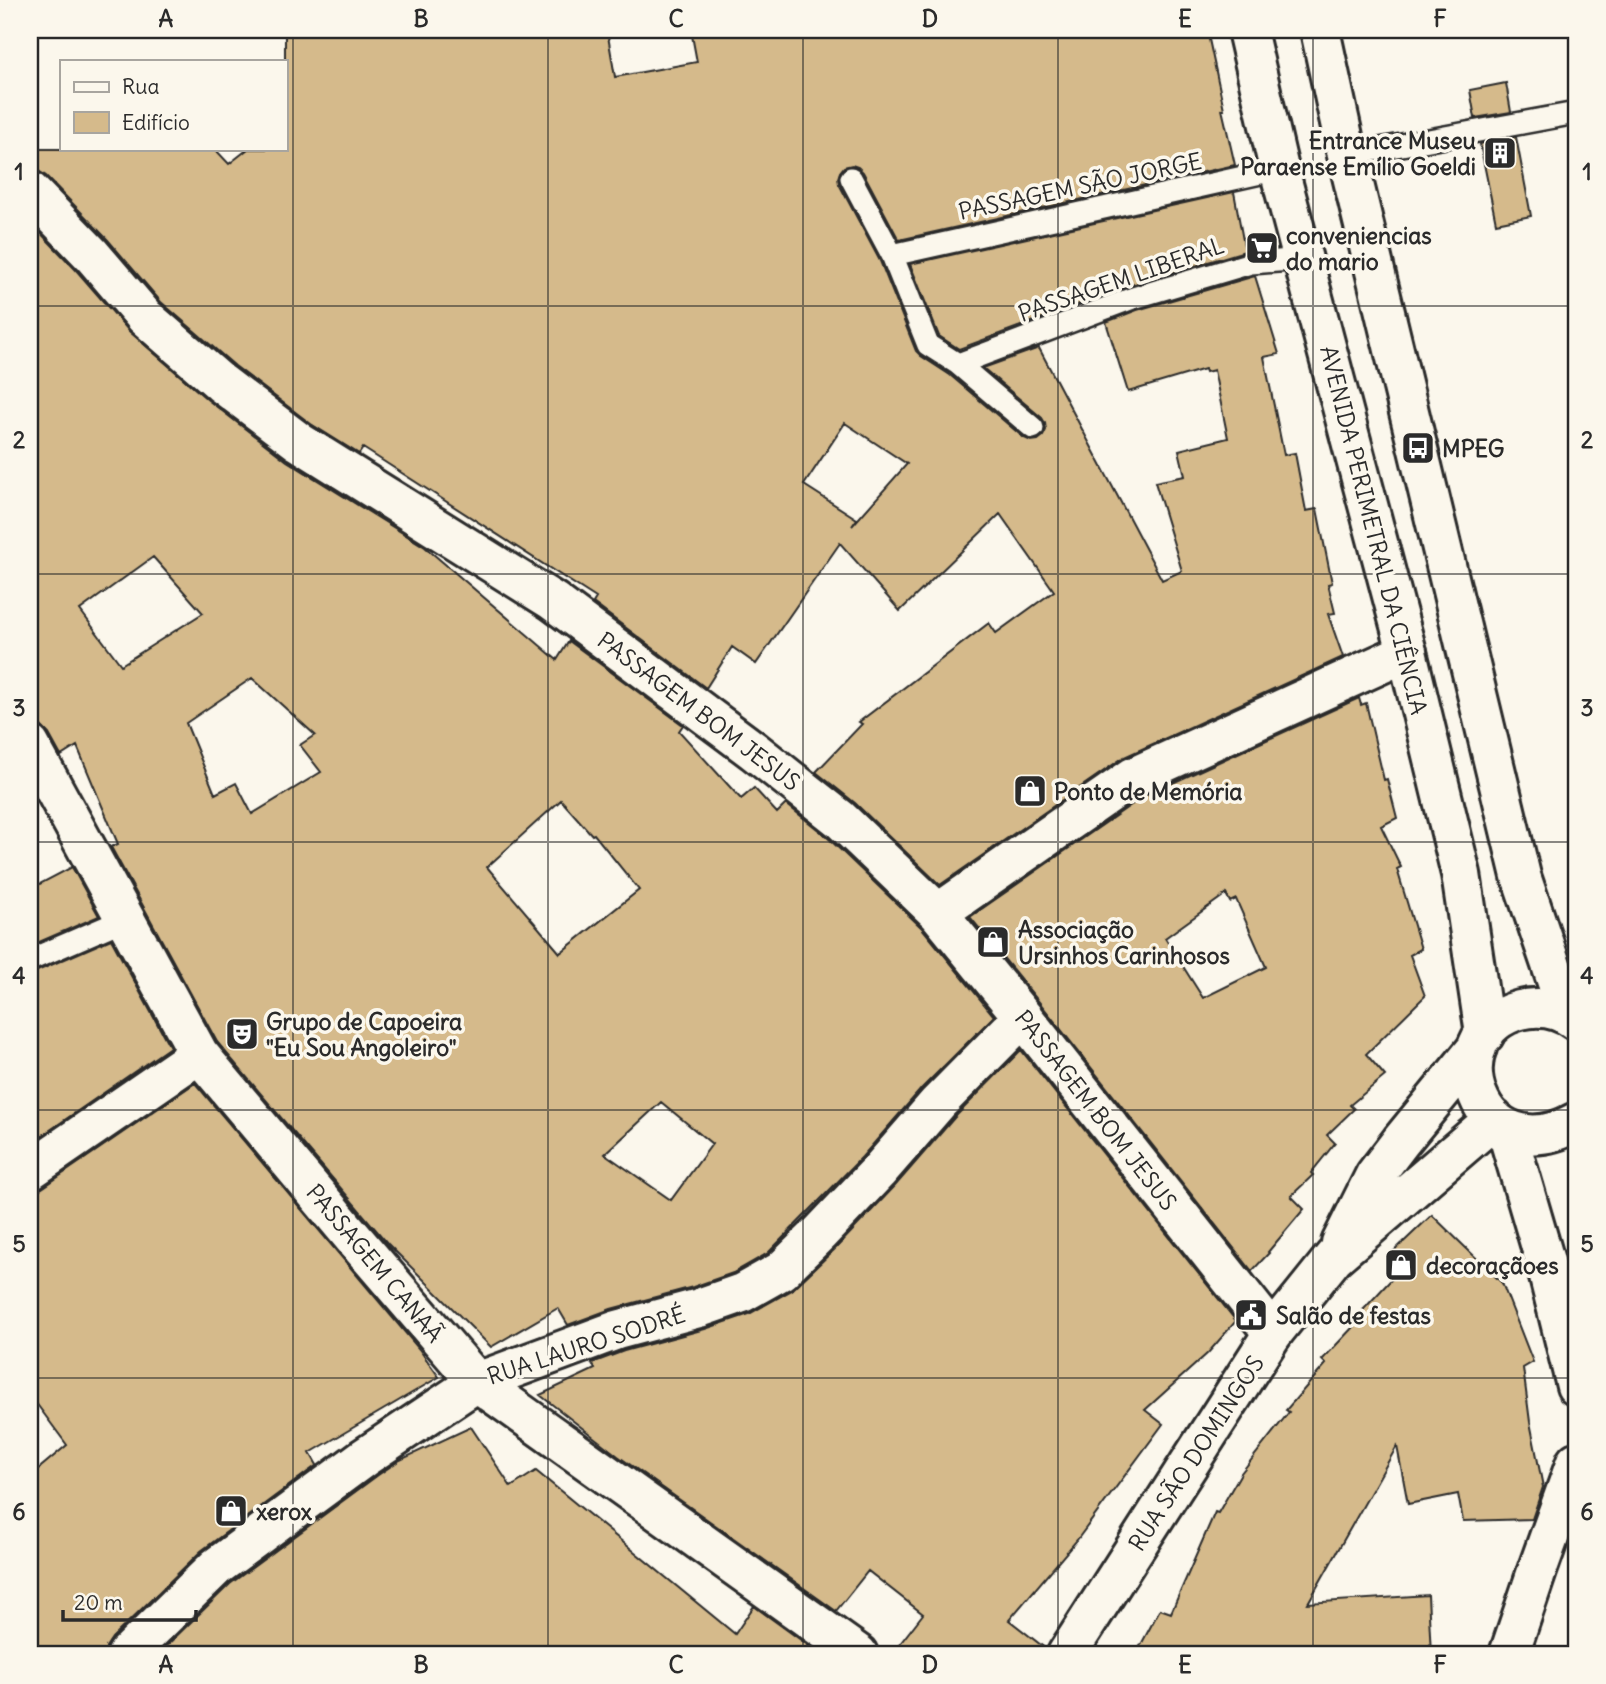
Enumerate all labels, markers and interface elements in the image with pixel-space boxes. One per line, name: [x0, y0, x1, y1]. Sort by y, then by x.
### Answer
text: A: [159, 4, 174, 33]
text: B: [413, 4, 429, 33]
text: C: [668, 4, 684, 33]
text: D: [922, 4, 938, 33]
text: E: [1178, 4, 1192, 33]
text: F: [1433, 4, 1447, 33]
legend: [60, 60, 287, 150]
text: Rua: [122, 73, 159, 100]
text: Edifício: [122, 109, 190, 136]
place label: Entrance Museu Paraense Emílio Goeldi: [1240, 126, 1476, 181]
building icon: Entrance Museu Paraense Emílio Goeldi: [1481, 134, 1519, 172]
street label: PASSAGEM SÃO JORGE: [956, 146, 1204, 226]
text: 1: [14, 157, 24, 186]
text: 1: [1582, 157, 1592, 186]
place label: conveniencias do mario: [1286, 221, 1432, 276]
supermarket icon: conveniencias do mario: [1243, 229, 1281, 267]
street label: PASSAGEM LIBERAL: [1014, 230, 1228, 328]
street label: AVENIDA PERIMETRAL DA CIÊNCIA: [1314, 343, 1434, 717]
text: 2: [13, 425, 26, 454]
text: 2: [1581, 425, 1594, 454]
bus stop icon: MPEG: [1399, 429, 1437, 467]
place label: MPEG: [1442, 434, 1504, 463]
street label: PASSAGEM BOM JESUS: [592, 625, 806, 797]
text: 3: [12, 693, 26, 722]
text: 3: [1580, 693, 1594, 722]
shop icon: Ponto de Memória: [1011, 772, 1049, 810]
place label: Ponto de Memória: [1054, 777, 1242, 806]
place label: Associação Ursinhos Carinhosos: [1018, 915, 1230, 970]
shop icon: Associação Ursinhos Carinhosos: [974, 923, 1012, 961]
text: 4: [12, 961, 26, 990]
text: 4: [1580, 961, 1594, 990]
street label: PASSAGEM BOM JESUS: [1009, 1004, 1183, 1216]
place label: Grupo de Capoeira "Eu Sou Angoleiro": [266, 1007, 462, 1062]
theatre icon: Grupo de Capoeira "Eu Sou Angoleiro": [223, 1015, 261, 1053]
street label: PASSAGEM CANAÃ: [300, 1178, 450, 1348]
text: 5: [12, 1229, 26, 1258]
text: 5: [1580, 1229, 1594, 1258]
shop icon: decoraçãoes: [1382, 1246, 1420, 1284]
place label: decoraçãoes: [1426, 1251, 1559, 1280]
public building icon: Salão de festas: [1232, 1296, 1270, 1334]
street label: RUA LAURO SODRÉ: [483, 1299, 689, 1391]
place label: Salão de festas: [1276, 1301, 1431, 1330]
street label: RUA SÃO DOMINGOS: [1122, 1350, 1270, 1556]
shop icon: xerox: [212, 1492, 250, 1530]
text: 6: [12, 1497, 26, 1526]
place label: xerox: [256, 1497, 313, 1526]
text: 6: [1580, 1497, 1594, 1526]
scale bar: [63, 1579, 196, 1623]
text: 20 m: [74, 1589, 123, 1616]
text: A: [159, 1650, 174, 1679]
text: B: [413, 1650, 429, 1679]
text: C: [668, 1650, 684, 1679]
text: D: [922, 1650, 938, 1679]
text: E: [1178, 1650, 1192, 1679]
text: F: [1433, 1650, 1447, 1679]

